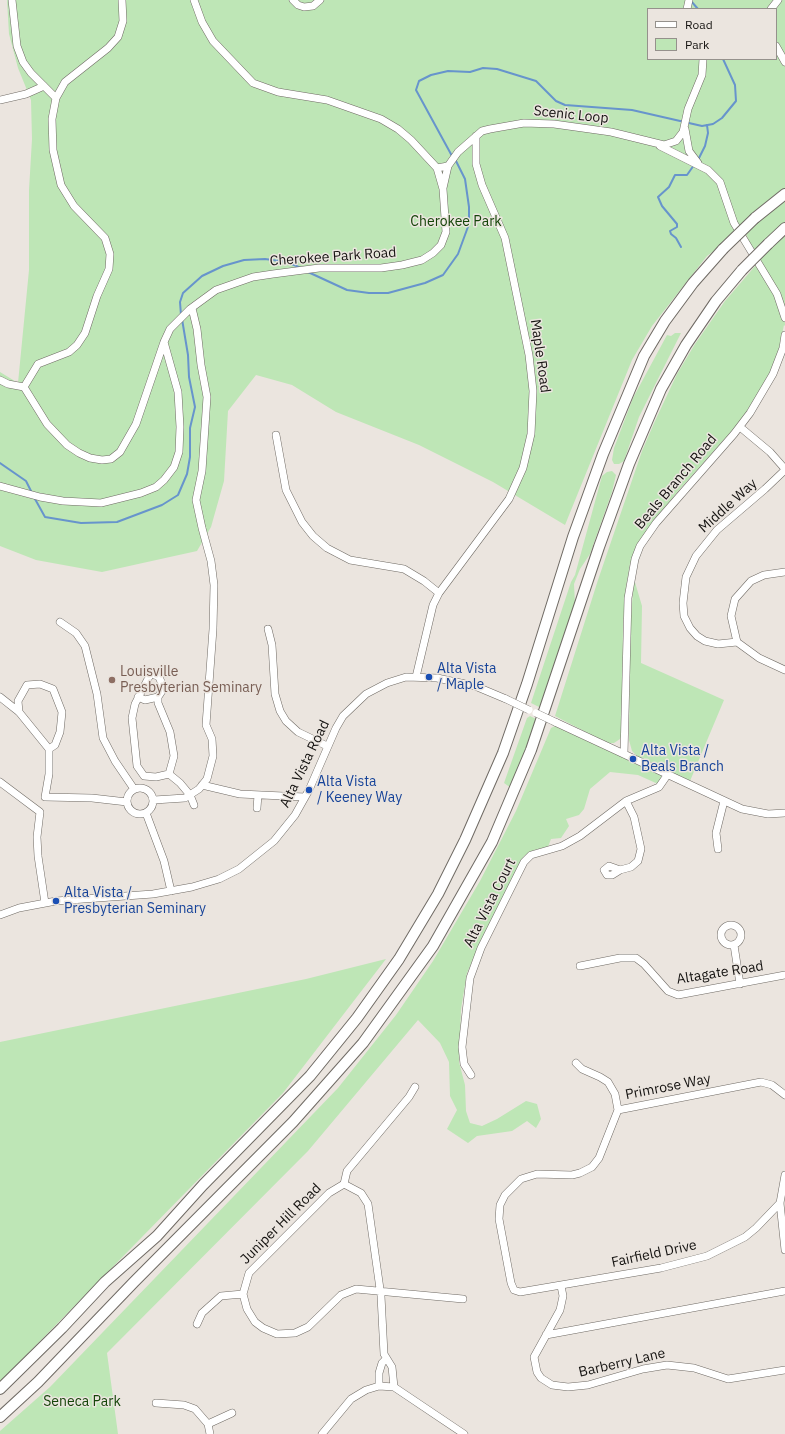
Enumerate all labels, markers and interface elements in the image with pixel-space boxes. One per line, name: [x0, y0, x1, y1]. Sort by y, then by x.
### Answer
legend: [647, 8, 777, 60]
text: Road: [685, 17, 713, 32]
text: Park: [685, 37, 709, 52]
street label: Scenic Loop: [533, 103, 609, 127]
park label: Cherokee Park: [410, 214, 502, 230]
street label: Cherokee Park Road: [269, 244, 397, 270]
street label: Maple Road: [527, 318, 553, 394]
street label: Beals Branch Road: [632, 431, 720, 533]
street label: Middle Way: [695, 475, 761, 537]
place label: Alta Vista / Maple: [437, 661, 497, 694]
place label: Louisville Presbyterian Seminary: [120, 664, 262, 696]
marker: Alta Vista / Maple: [424, 672, 434, 682]
marker: Louisville Presbyterian Seminary: [107, 675, 117, 685]
street label: Alta Vista Road: [277, 718, 333, 810]
place label: Alta Vista / Beals Branch: [641, 743, 724, 776]
marker: Alta Vista / Beals Branch: [628, 754, 638, 764]
place label: Alta Vista / Keeney Way: [317, 774, 402, 806]
marker: Alta Vista / Keeney Way: [304, 785, 314, 795]
street label: Alta Vista Court: [460, 856, 520, 950]
place label: Alta Vista / Presbyterian Seminary: [64, 885, 206, 918]
marker: Alta Vista / Presbyterian Seminary: [51, 896, 61, 906]
street label: Altagate Road: [675, 958, 765, 988]
street label: Primrose Way: [624, 1070, 712, 1104]
street label: Juniper Hill Road: [237, 1180, 325, 1268]
street label: Fairfield Drive: [610, 1237, 698, 1271]
street label: Barberry Lane: [577, 1345, 667, 1381]
park label: Seneca Park: [43, 1394, 121, 1410]

